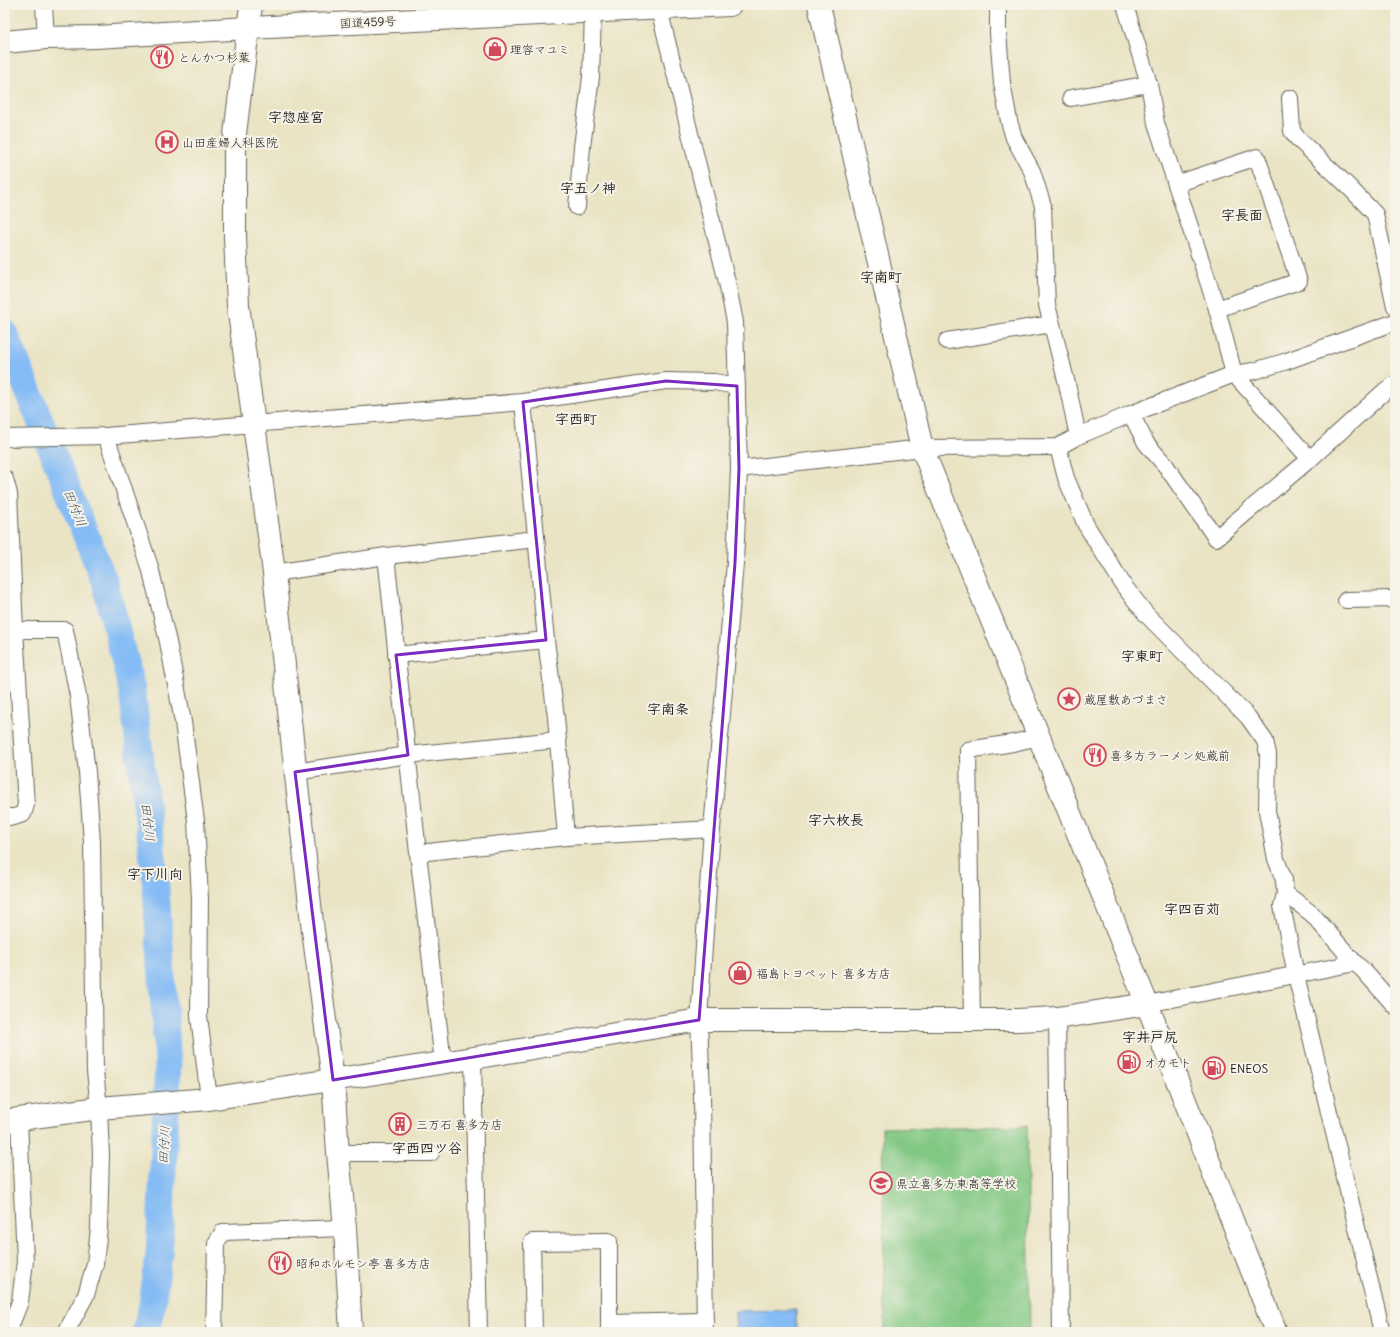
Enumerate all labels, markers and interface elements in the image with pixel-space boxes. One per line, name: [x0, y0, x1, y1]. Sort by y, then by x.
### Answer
street label: 国道459号: [339, 13, 397, 31]
shop icon: 理容マユミ: [482, 36, 508, 62]
place label: 理容マユミ: [510, 42, 570, 57]
restaurant icon: とんかつ杉葉: [149, 44, 175, 70]
place label: とんかつ杉葉: [178, 50, 250, 65]
district label: 字惣座宮: [268, 108, 324, 126]
hospital icon: 山田産婦人科医院: [154, 129, 180, 155]
place label: 山田産婦人科医院: [182, 135, 278, 150]
district label: 字五ノ神: [560, 179, 616, 197]
district label: 字長面: [1221, 206, 1263, 224]
district label: 字南町: [860, 268, 902, 286]
district label: 字西町: [555, 410, 597, 428]
water label: 田付川: [60, 487, 90, 529]
district label: 字東町: [1121, 647, 1163, 665]
place icon: 蔵屋敷あづまさ: [1056, 686, 1082, 712]
place label: 蔵屋敷あづまさ: [1084, 692, 1168, 707]
district label: 字南条: [647, 700, 689, 718]
restaurant icon: 喜多方ラーメン処蔵前: [1082, 742, 1108, 768]
place label: 喜多方ラーメン処蔵前: [1110, 748, 1230, 763]
water label: 田付川: [137, 802, 159, 842]
district label: 字六枚長: [808, 811, 864, 829]
district label: 字下川向: [127, 865, 183, 883]
district label: 字四百苅: [1164, 900, 1220, 918]
shop icon: 福島トヨペット 喜多方店: [727, 960, 753, 986]
place label: 福島トヨペット 喜多方店: [756, 966, 891, 981]
district label: 字井戸尻: [1122, 1028, 1178, 1046]
fuel station icon: オカモト: [1116, 1049, 1142, 1075]
place label: オカモト: [1144, 1055, 1192, 1070]
fuel station icon: ENEOS: [1201, 1055, 1227, 1081]
place label: ENEOS: [1230, 1061, 1269, 1076]
building icon: 三万石 喜多方店: [387, 1111, 413, 1137]
place label: 三万石 喜多方店: [416, 1117, 503, 1132]
water label: 田付川: [154, 1125, 174, 1165]
district label: 字西四ツ谷: [392, 1139, 462, 1157]
school or university icon: 県立喜多方東高等学校: [868, 1170, 894, 1196]
place label: 県立喜多方東高等学校: [896, 1176, 1016, 1191]
restaurant icon: 昭和ホルモン亭 喜多方店: [267, 1250, 293, 1276]
place label: 昭和ホルモン亭 喜多方店: [296, 1256, 431, 1271]

